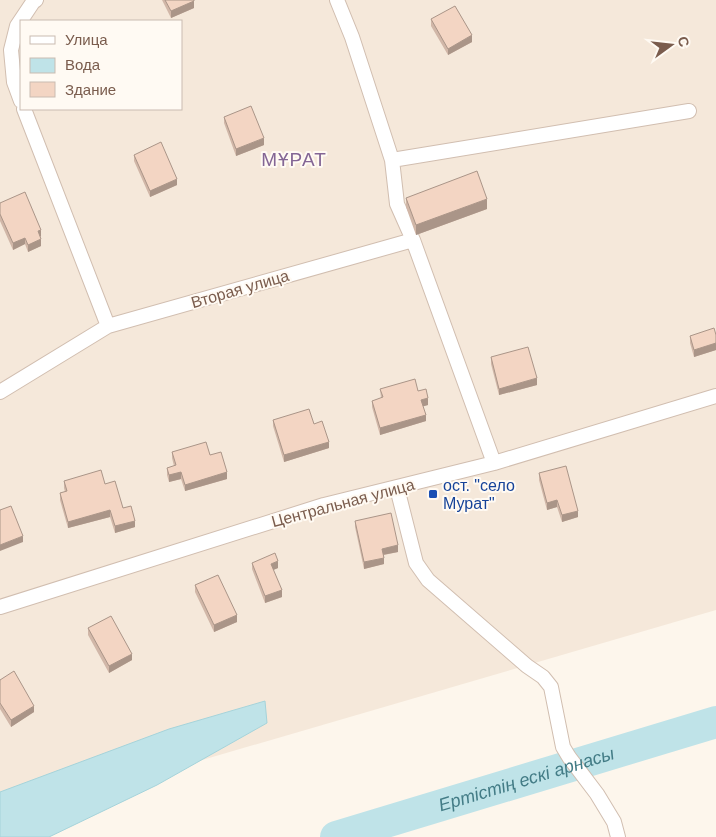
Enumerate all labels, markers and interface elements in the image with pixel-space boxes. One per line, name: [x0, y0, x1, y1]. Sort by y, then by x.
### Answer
legend: [20, 20, 182, 110]
north arrow: [646, 20, 696, 70]
text: Улица: [65, 31, 108, 48]
text: С: [675, 35, 693, 49]
text: Вода: [65, 56, 101, 73]
text: Здание: [65, 81, 116, 98]
district label: МҰРАТ: [261, 149, 327, 170]
street label: Вторая улица: [189, 267, 291, 311]
street label: Центральная улица: [270, 476, 416, 530]
place label: ост. "село Мурат": [443, 477, 515, 512]
marker: ост. "село Мурат": [427, 488, 439, 500]
water label: Ертістің ескі арнасы: [436, 743, 617, 815]

